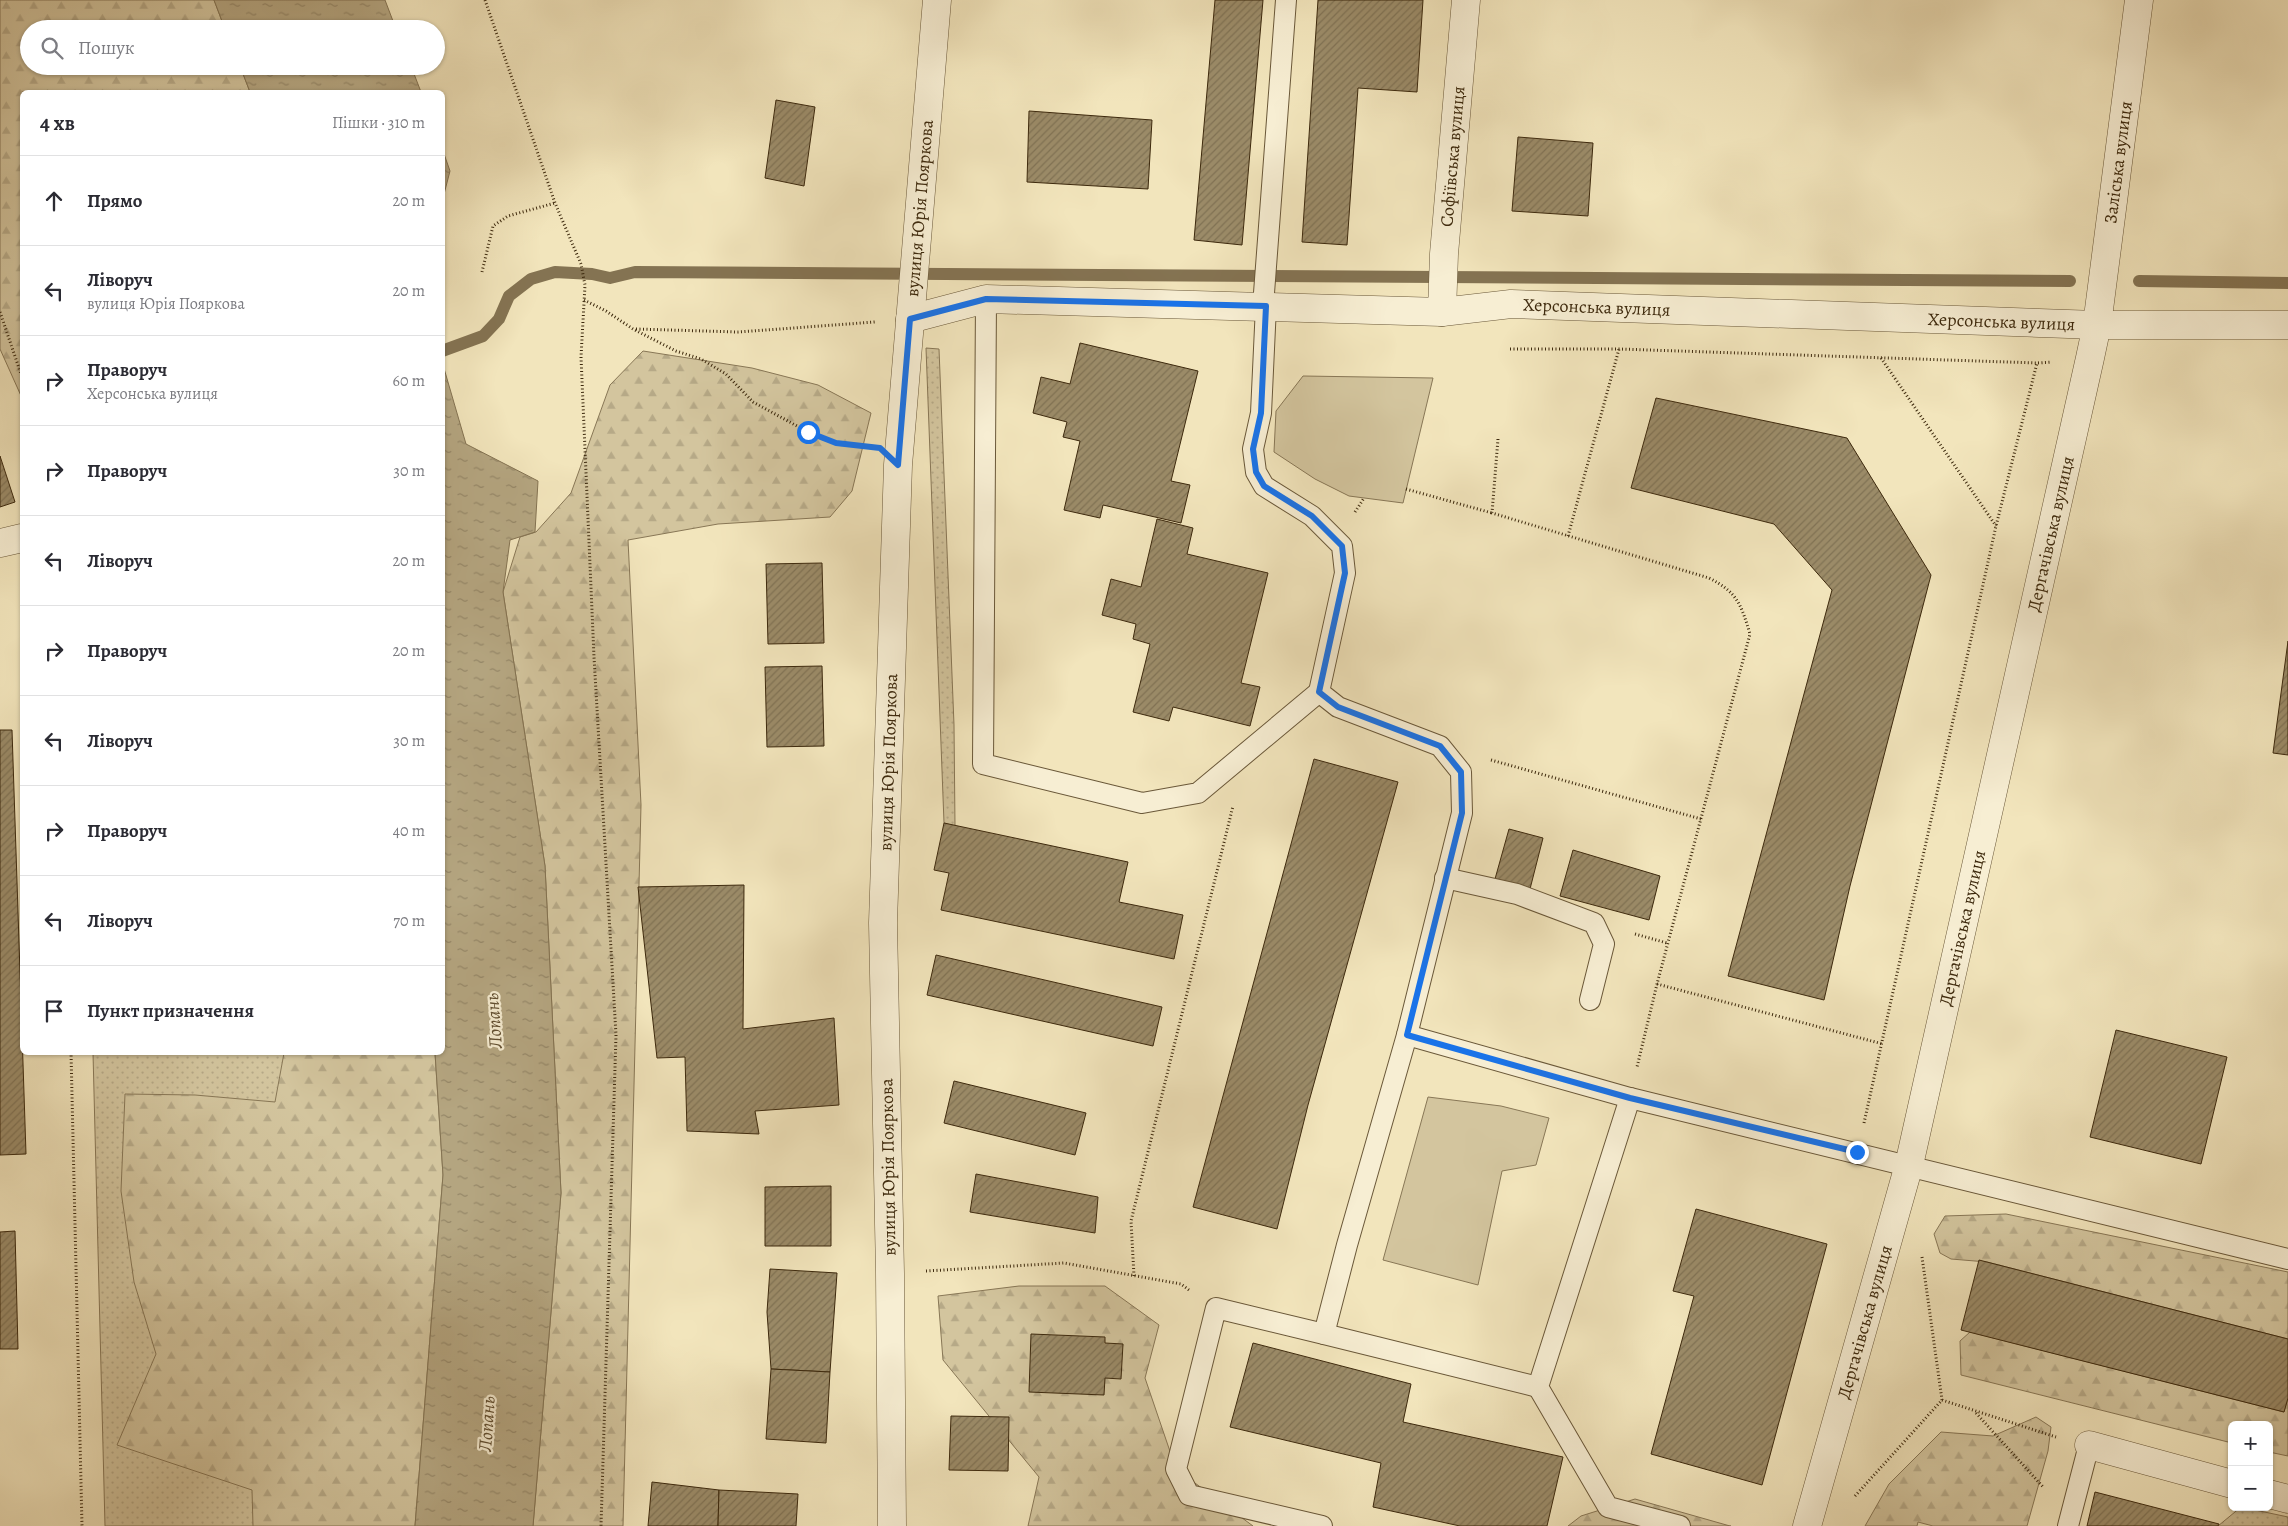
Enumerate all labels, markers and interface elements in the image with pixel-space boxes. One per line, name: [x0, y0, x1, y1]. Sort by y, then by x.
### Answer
search box: [20, 20, 445, 75]
icon: search: [38, 34, 66, 62]
text: Пошук: [78, 35, 135, 61]
street label: Софіївська вулиця: [1434, 85, 1471, 228]
street label: Заліська вулиця: [2098, 100, 2138, 225]
text: 4 хв: [40, 109, 75, 137]
text: Пішки · 310 m: [332, 112, 425, 134]
street label: вулиця Юрія Пояркова: [900, 118, 939, 298]
icon: ahead: [40, 187, 68, 215]
text: Прямо: [87, 188, 142, 214]
text: 20 m: [392, 190, 425, 212]
text: Ліворуч: [87, 267, 153, 293]
icon: left: [40, 277, 68, 305]
text: 20 m: [392, 280, 425, 302]
street label: Херсонська вулиця: [1523, 292, 1671, 322]
text: вулиця Юрія Пояркова: [87, 293, 245, 315]
street label: Херсонська вулиця: [1927, 307, 2076, 336]
text: Праворуч: [87, 357, 167, 383]
icon: right: [40, 367, 68, 395]
text: 60 m: [393, 370, 425, 392]
text: Херсонська вулиця: [87, 383, 218, 405]
route start: [797, 421, 820, 444]
street label: Дергачівська вулиця: [2021, 454, 2080, 614]
icon: right: [40, 457, 68, 485]
text: Праворуч: [87, 458, 167, 484]
text: 30 m: [393, 460, 425, 482]
icon: left: [40, 547, 68, 575]
text: Ліворуч: [87, 548, 153, 574]
text: 20 m: [392, 550, 425, 572]
icon: right: [40, 637, 68, 665]
text: Праворуч: [87, 638, 167, 664]
text: 20 m: [392, 640, 425, 662]
street label: вулиця Юрія Пояркова: [873, 672, 903, 851]
icon: left: [40, 727, 68, 755]
text: Ліворуч: [87, 728, 153, 754]
text: 30 m: [393, 730, 425, 752]
icon: right: [40, 817, 68, 845]
text: Праворуч: [87, 818, 167, 844]
text: 40 m: [393, 820, 425, 842]
street label: Дергачівська вулиця: [1933, 848, 1991, 1008]
icon: left: [40, 907, 68, 935]
text: Ліворуч: [87, 908, 153, 934]
text: 70 m: [393, 910, 425, 932]
water label: Лопань: [479, 992, 509, 1051]
icon: arrive: [40, 997, 68, 1025]
text: Пункт призначення: [87, 998, 254, 1024]
street label: вулиця Юрія Пояркова: [874, 1077, 902, 1256]
route end: [1846, 1141, 1869, 1164]
street label: Дергачівська вулиця: [1832, 1242, 1898, 1402]
water label: Лопань: [472, 1395, 502, 1454]
map controls: [2228, 1421, 2273, 1511]
button: +: [2228, 1421, 2273, 1466]
button: −: [2228, 1466, 2273, 1511]

